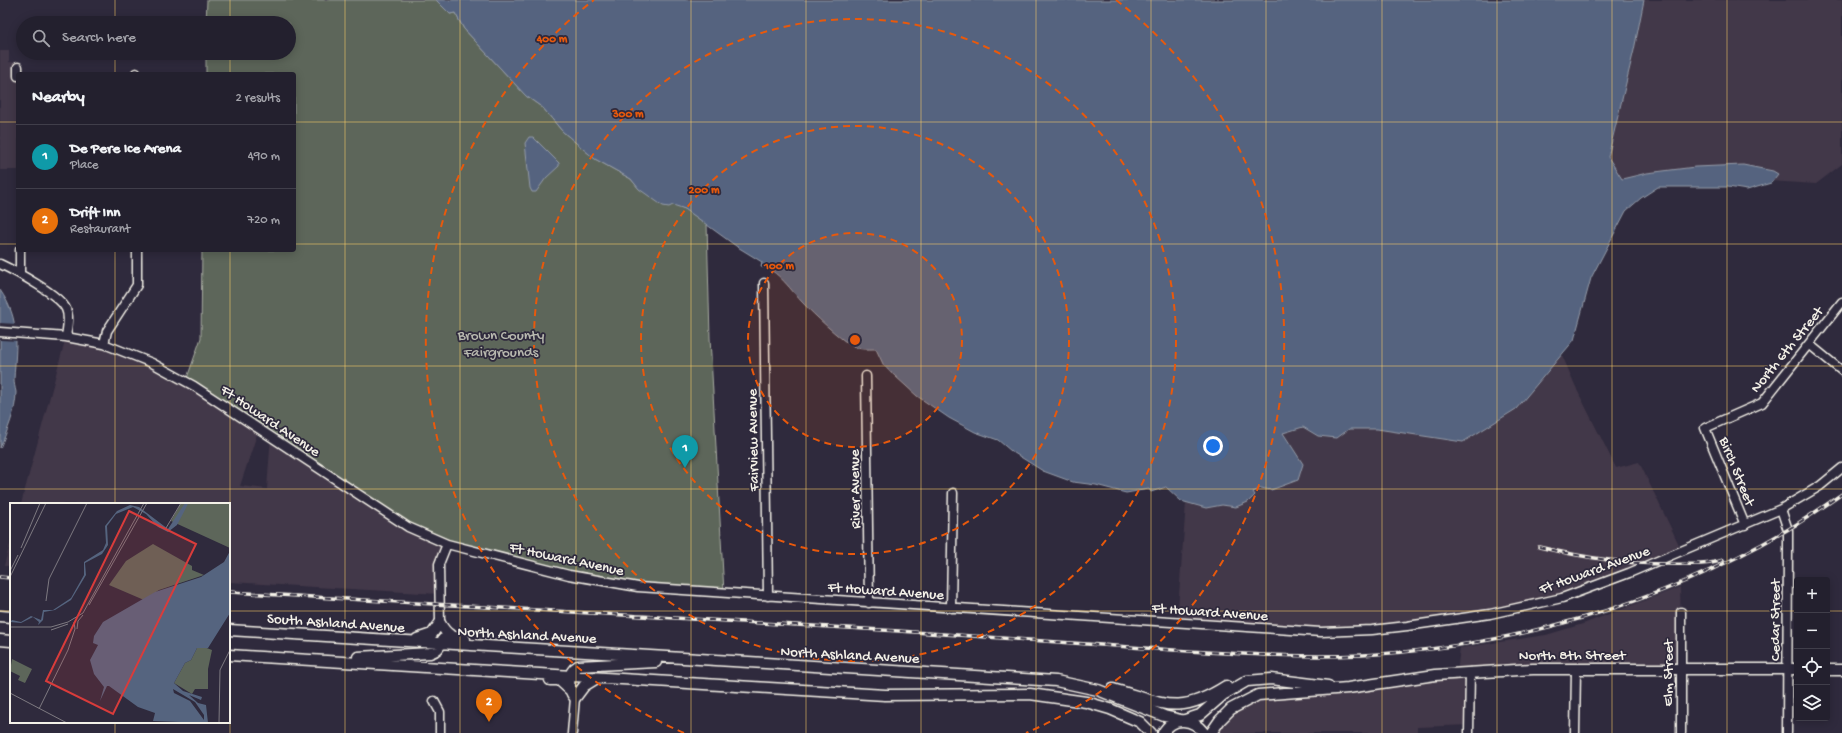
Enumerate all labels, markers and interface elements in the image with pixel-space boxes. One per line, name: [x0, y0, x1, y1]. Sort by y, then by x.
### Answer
search box: [16, 16, 296, 60]
icon: search: [30, 27, 52, 49]
text: Search here: [62, 29, 136, 47]
text: 400 m: [536, 33, 568, 47]
text: Nearby: [32, 88, 85, 108]
text: 2 results: [235, 91, 280, 106]
text: 300 m: [611, 108, 644, 122]
text: De Pere Ice Arena: [70, 140, 181, 158]
text: 1: [42, 149, 48, 164]
text: 490 m: [248, 149, 280, 164]
text: Place: [70, 158, 98, 173]
text: 200 m: [689, 184, 720, 198]
text: Drift Inn: [70, 204, 120, 222]
text: 2: [42, 213, 48, 228]
text: 720 m: [247, 213, 280, 228]
text: Restaurant: [70, 222, 130, 237]
text: 100 m: [763, 260, 794, 274]
street label: North 6th Street: [1747, 302, 1829, 397]
park label: Brown County Fairgrounds: [457, 327, 545, 362]
centre of rings: [848, 333, 862, 347]
street label: Ft Howard Avenue: [216, 381, 323, 462]
street label: Fairview Avenue: [744, 388, 764, 492]
street label: Birch Street: [1714, 434, 1759, 511]
pin: 1: [672, 435, 698, 468]
your location: [1203, 436, 1223, 456]
street label: River Avenue: [846, 449, 866, 529]
inset map: [10, 503, 230, 723]
street label: Ft Howard Avenue: [507, 539, 626, 581]
street label: Ft Howard Avenue: [1536, 542, 1653, 600]
street label: Cedar Street: [1767, 577, 1785, 661]
map controls: [1794, 577, 1830, 721]
button: +: [1794, 577, 1830, 613]
street label: Ft Howard Avenue: [826, 579, 945, 605]
street label: Ft Howard Avenue: [1150, 600, 1269, 626]
street label: South Ashland Avenue: [266, 610, 406, 638]
button: −: [1794, 613, 1830, 649]
street label: North Ashland Avenue: [457, 623, 597, 649]
street label: Elm Street: [1660, 638, 1678, 706]
street label: North Ashland Avenue: [780, 643, 920, 669]
street label: North 8th Street: [1519, 647, 1627, 665]
button: locate: [1794, 649, 1830, 685]
button: layers: [1794, 685, 1830, 721]
pin: 2: [476, 689, 502, 722]

